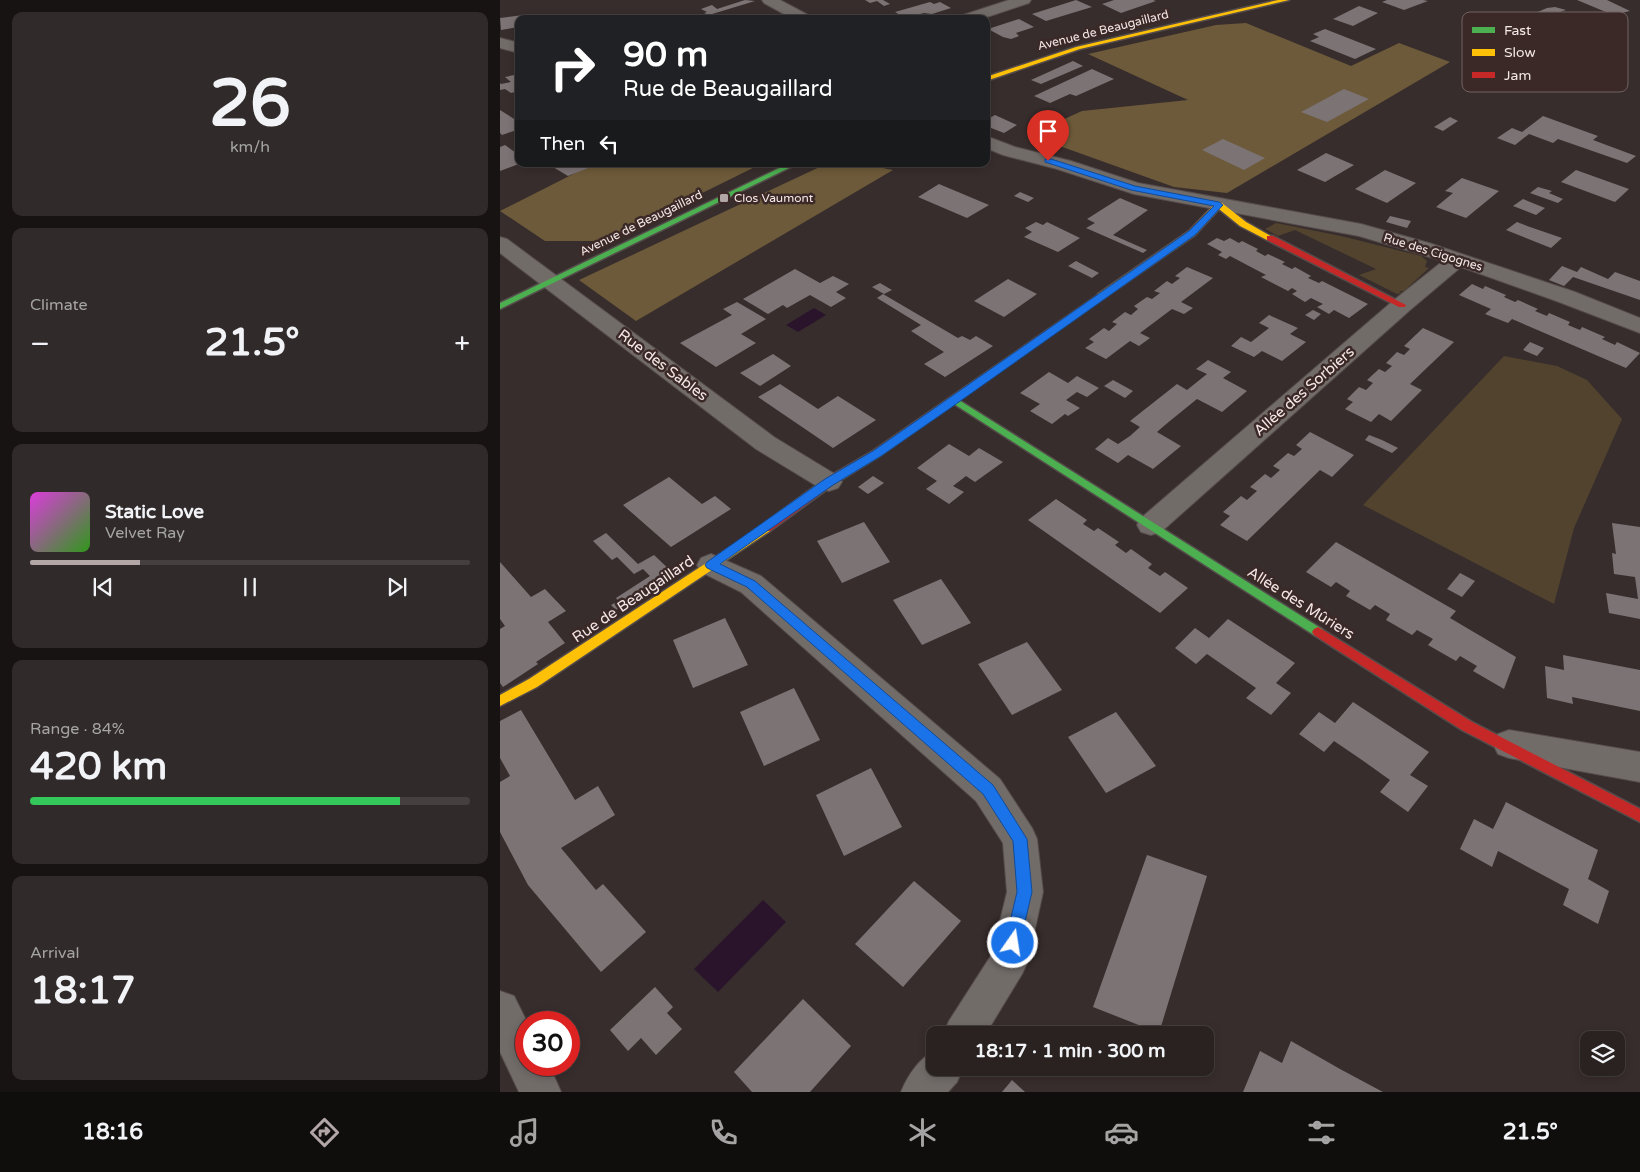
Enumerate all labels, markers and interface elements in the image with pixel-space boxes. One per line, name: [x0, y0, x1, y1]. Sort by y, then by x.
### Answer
street label: Avenue de Beaugaillard: [1036, 7, 1170, 53]
legend: [1462, 12, 1628, 92]
text: Fast: [1504, 22, 1532, 39]
text: 90 m: [623, 34, 708, 76]
icon: right: [540, 35, 605, 100]
text: Slow: [1504, 44, 1536, 61]
text: 26: [209, 65, 291, 144]
text: Jam: [1504, 67, 1531, 84]
text: Rue de Beaugaillard: [623, 76, 833, 102]
pin: [1027, 110, 1069, 161]
icon: arrive: [1034, 117, 1062, 145]
icon: left: [595, 130, 623, 158]
text: Then: [540, 133, 585, 155]
text: km/h: [230, 137, 270, 157]
street label: Avenue de Beaugaillard: [577, 187, 705, 259]
place label: Clos Vaumont: [734, 191, 814, 205]
marker: Clos Vaumont: [718, 192, 730, 204]
street label: Rue des Cigognes: [1382, 230, 1484, 274]
text: Climate: [30, 295, 88, 315]
text: 21.5°: [205, 320, 300, 366]
street label: Rue des Sables: [615, 325, 711, 405]
text: −: [30, 327, 50, 361]
text: +: [454, 327, 470, 361]
street label: Allée des Sorbiers: [1250, 342, 1358, 440]
text: Static Love: [105, 501, 204, 523]
text: Velvet Ray: [105, 523, 185, 543]
street label: Rue de Beaugaillard: [569, 552, 697, 646]
street label: Allée des Mûriers: [1244, 563, 1358, 643]
icon: previous: [89, 573, 117, 601]
icon: pause: [236, 573, 264, 601]
icon: next: [383, 573, 411, 601]
text: Range · 84%: [30, 719, 125, 739]
text: 420 km: [30, 744, 167, 790]
position arrow: [986, 916, 1038, 968]
text: Arrival: [30, 943, 79, 963]
text: 18:17: [30, 968, 135, 1014]
speed limit sign: 30: [515, 1011, 580, 1076]
map controls: [1580, 1031, 1625, 1076]
button: layers: [1580, 1031, 1625, 1076]
text: 18:17 · 1 min · 300 m: [974, 1040, 1166, 1062]
icon: directions: [307, 1115, 342, 1150]
icon: music: [507, 1115, 542, 1150]
icon: phone: [706, 1115, 741, 1150]
icon: climate: [905, 1115, 940, 1150]
icon: car: [1104, 1115, 1139, 1150]
icon: filters: [1304, 1115, 1339, 1150]
text: 18:16: [82, 1119, 143, 1145]
text: 21.5°: [1503, 1119, 1558, 1145]

